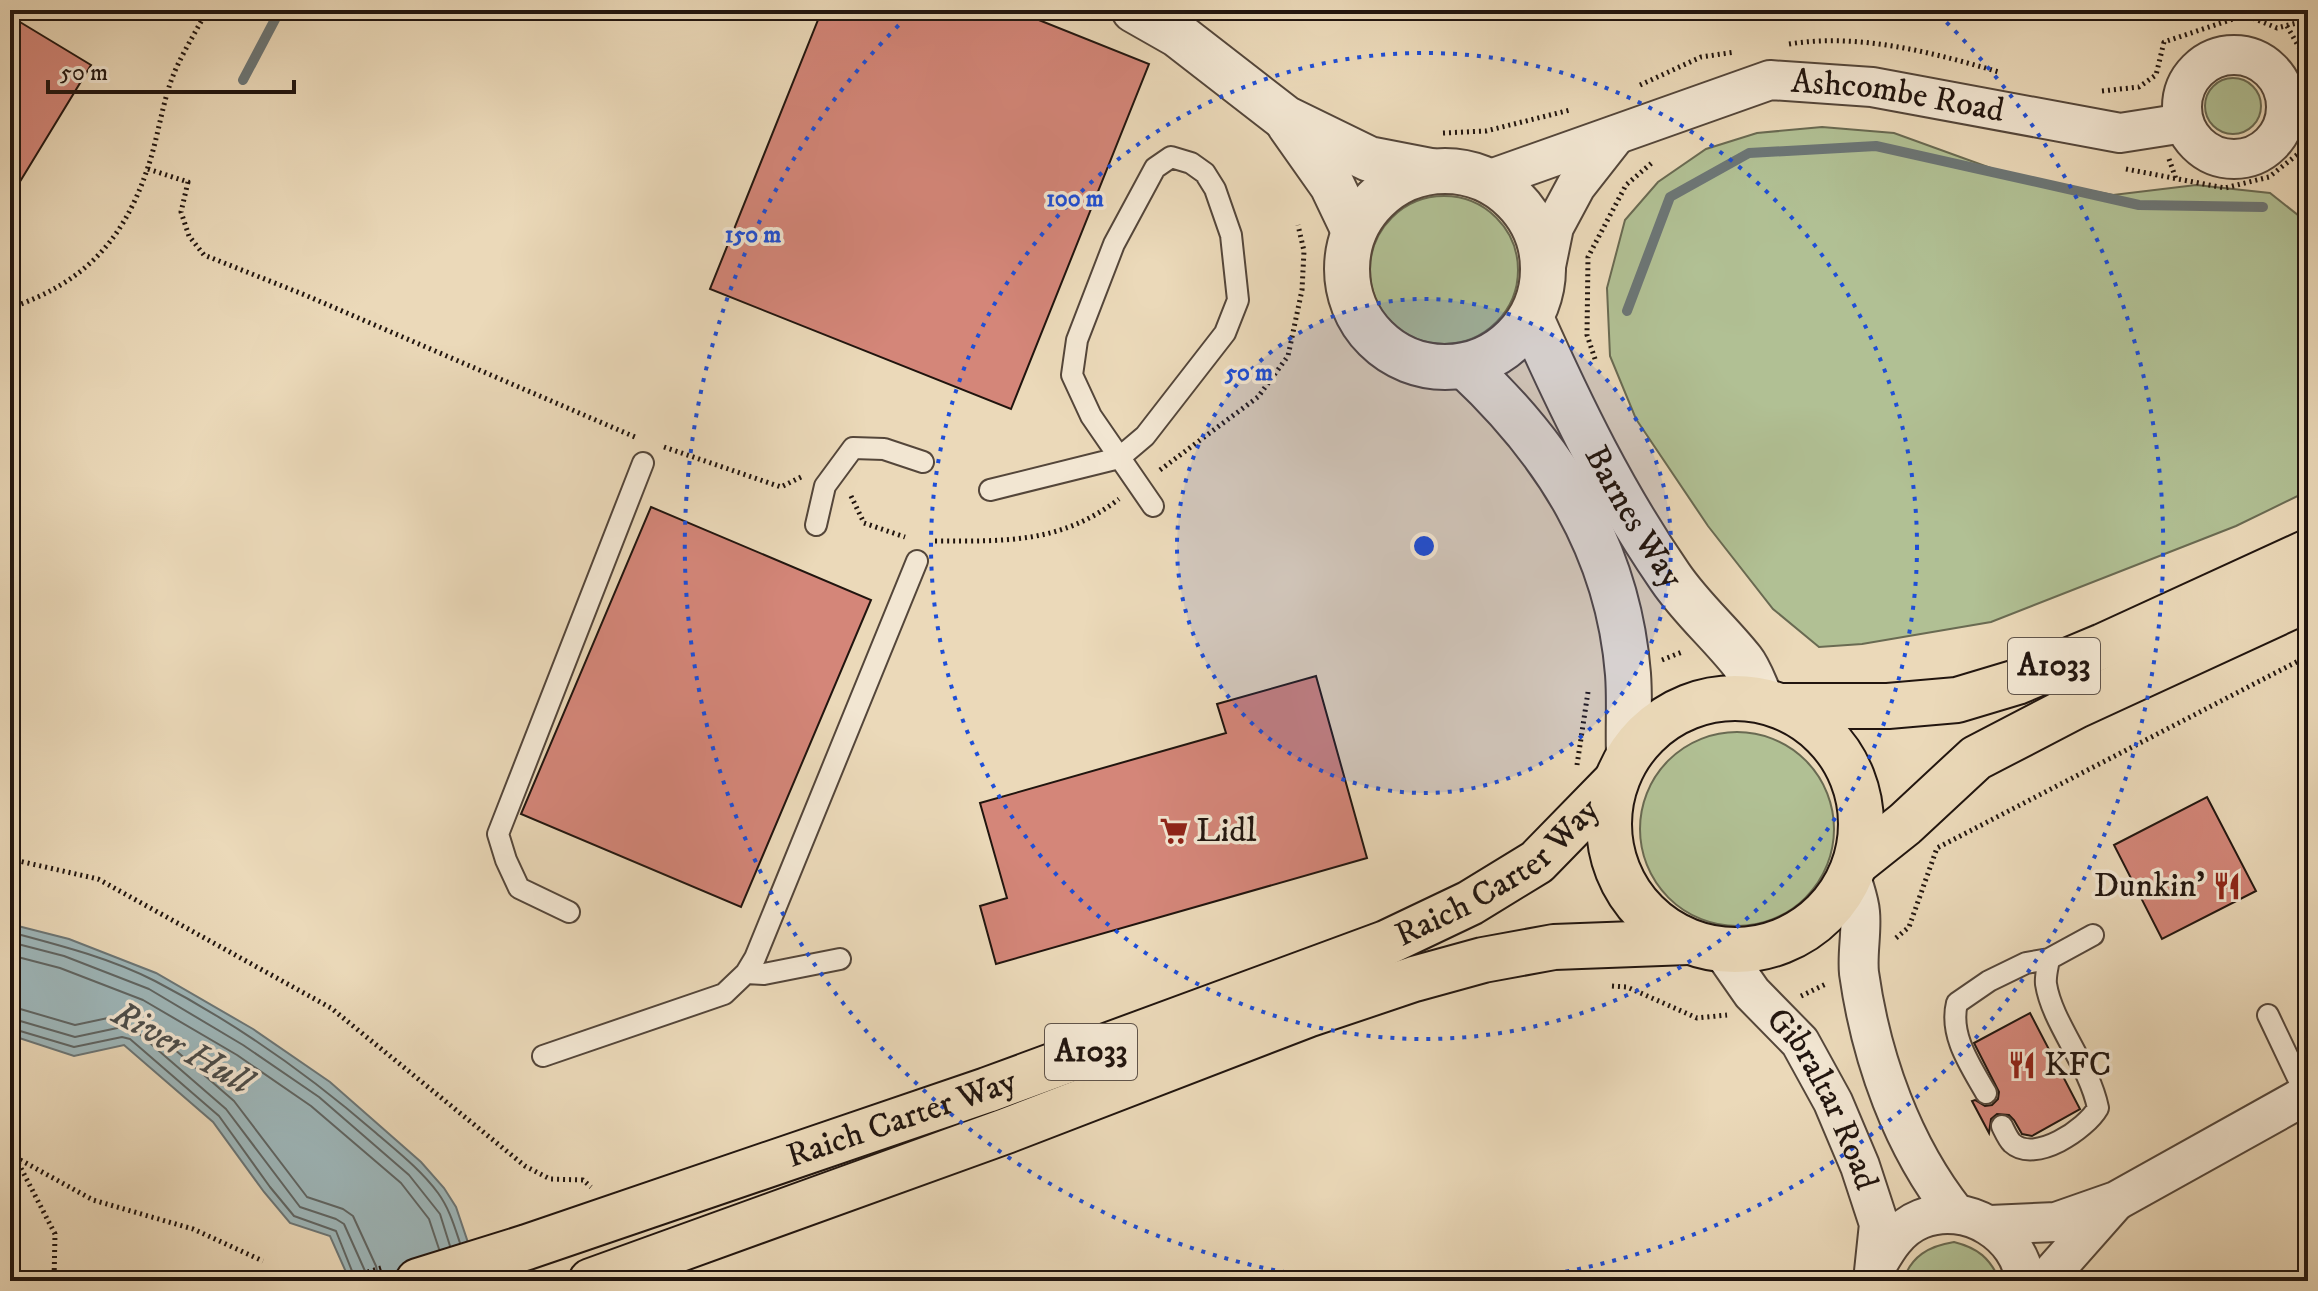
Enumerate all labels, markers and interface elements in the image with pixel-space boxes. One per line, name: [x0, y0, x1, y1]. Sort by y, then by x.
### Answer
scale bar: [48, 44, 294, 94]
text: 50 m: [60, 58, 108, 88]
street label: Ashcombe Road: [1790, 61, 2008, 132]
text: 100 m: [1046, 184, 1104, 214]
text: 150 m: [725, 220, 781, 250]
text: 50 m: [1224, 358, 1273, 388]
street label: Barnes Way: [1575, 439, 1693, 597]
centre of rings: [1410, 532, 1438, 560]
road number: A1033: [2008, 638, 2100, 694]
street label: Raich Carter Way: [1388, 789, 1609, 957]
place label: Lidl: [1196, 810, 1257, 852]
supermarket icon: Lidl: [1159, 816, 1189, 846]
place label: Dunkin': [2094, 865, 2205, 907]
restaurant icon: Dunkin': [2212, 871, 2242, 901]
water label: River Hull: [103, 991, 263, 1106]
street label: Gibraltar Road: [1757, 999, 1887, 1195]
road number: A1033: [1045, 1024, 1137, 1080]
place label: KFC: [2044, 1044, 2111, 1086]
restaurant icon: KFC: [2007, 1050, 2037, 1080]
street label: Raich Carter Way: [781, 1060, 1023, 1178]

